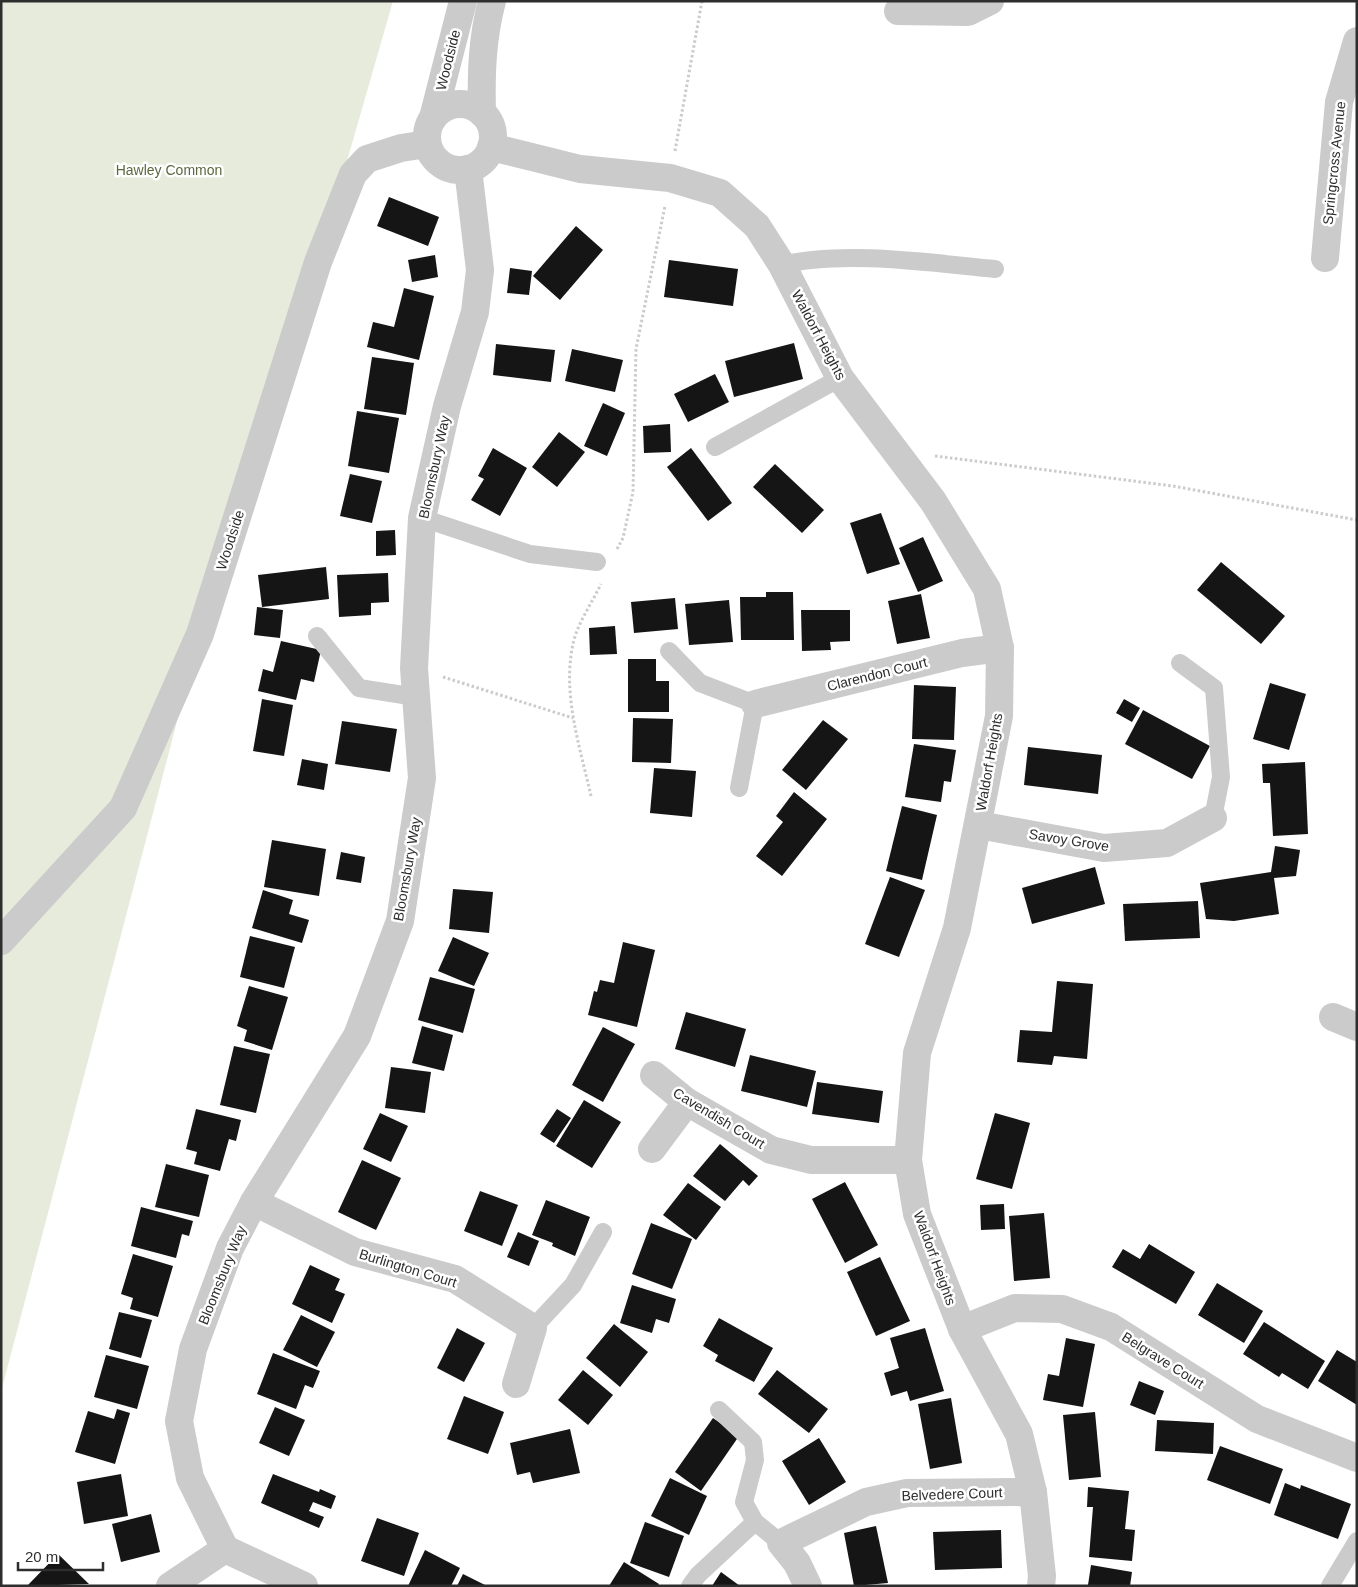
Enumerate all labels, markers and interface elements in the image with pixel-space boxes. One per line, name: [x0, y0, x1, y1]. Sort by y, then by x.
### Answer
street label: Woodside: [433, 28, 463, 92]
street label: Springcross Avenue: [1320, 100, 1348, 226]
park label: Hawley Common: [116, 162, 222, 178]
street label: Waldorf Heights: [789, 288, 849, 382]
street label: Bloomsbury Way: [415, 414, 453, 520]
street label: Woodside: [213, 508, 247, 572]
street label: Clarendon Court: [825, 654, 929, 694]
street label: Waldorf Heights: [973, 712, 1005, 812]
street label: Bloomsbury Way: [390, 816, 424, 922]
street label: Savoy Grove: [1028, 826, 1110, 854]
street label: Cavendish Court: [670, 1084, 768, 1152]
street label: Waldorf Heights: [911, 1209, 959, 1307]
street label: Bloomsbury Way: [195, 1223, 249, 1327]
street label: Burlington Court: [357, 1246, 459, 1290]
street label: Belgrave Court: [1119, 1328, 1207, 1392]
street label: Belvedere Court: [901, 1484, 1003, 1504]
scale bar: [18, 1540, 102, 1572]
text: 20 m: [25, 1548, 58, 1565]

